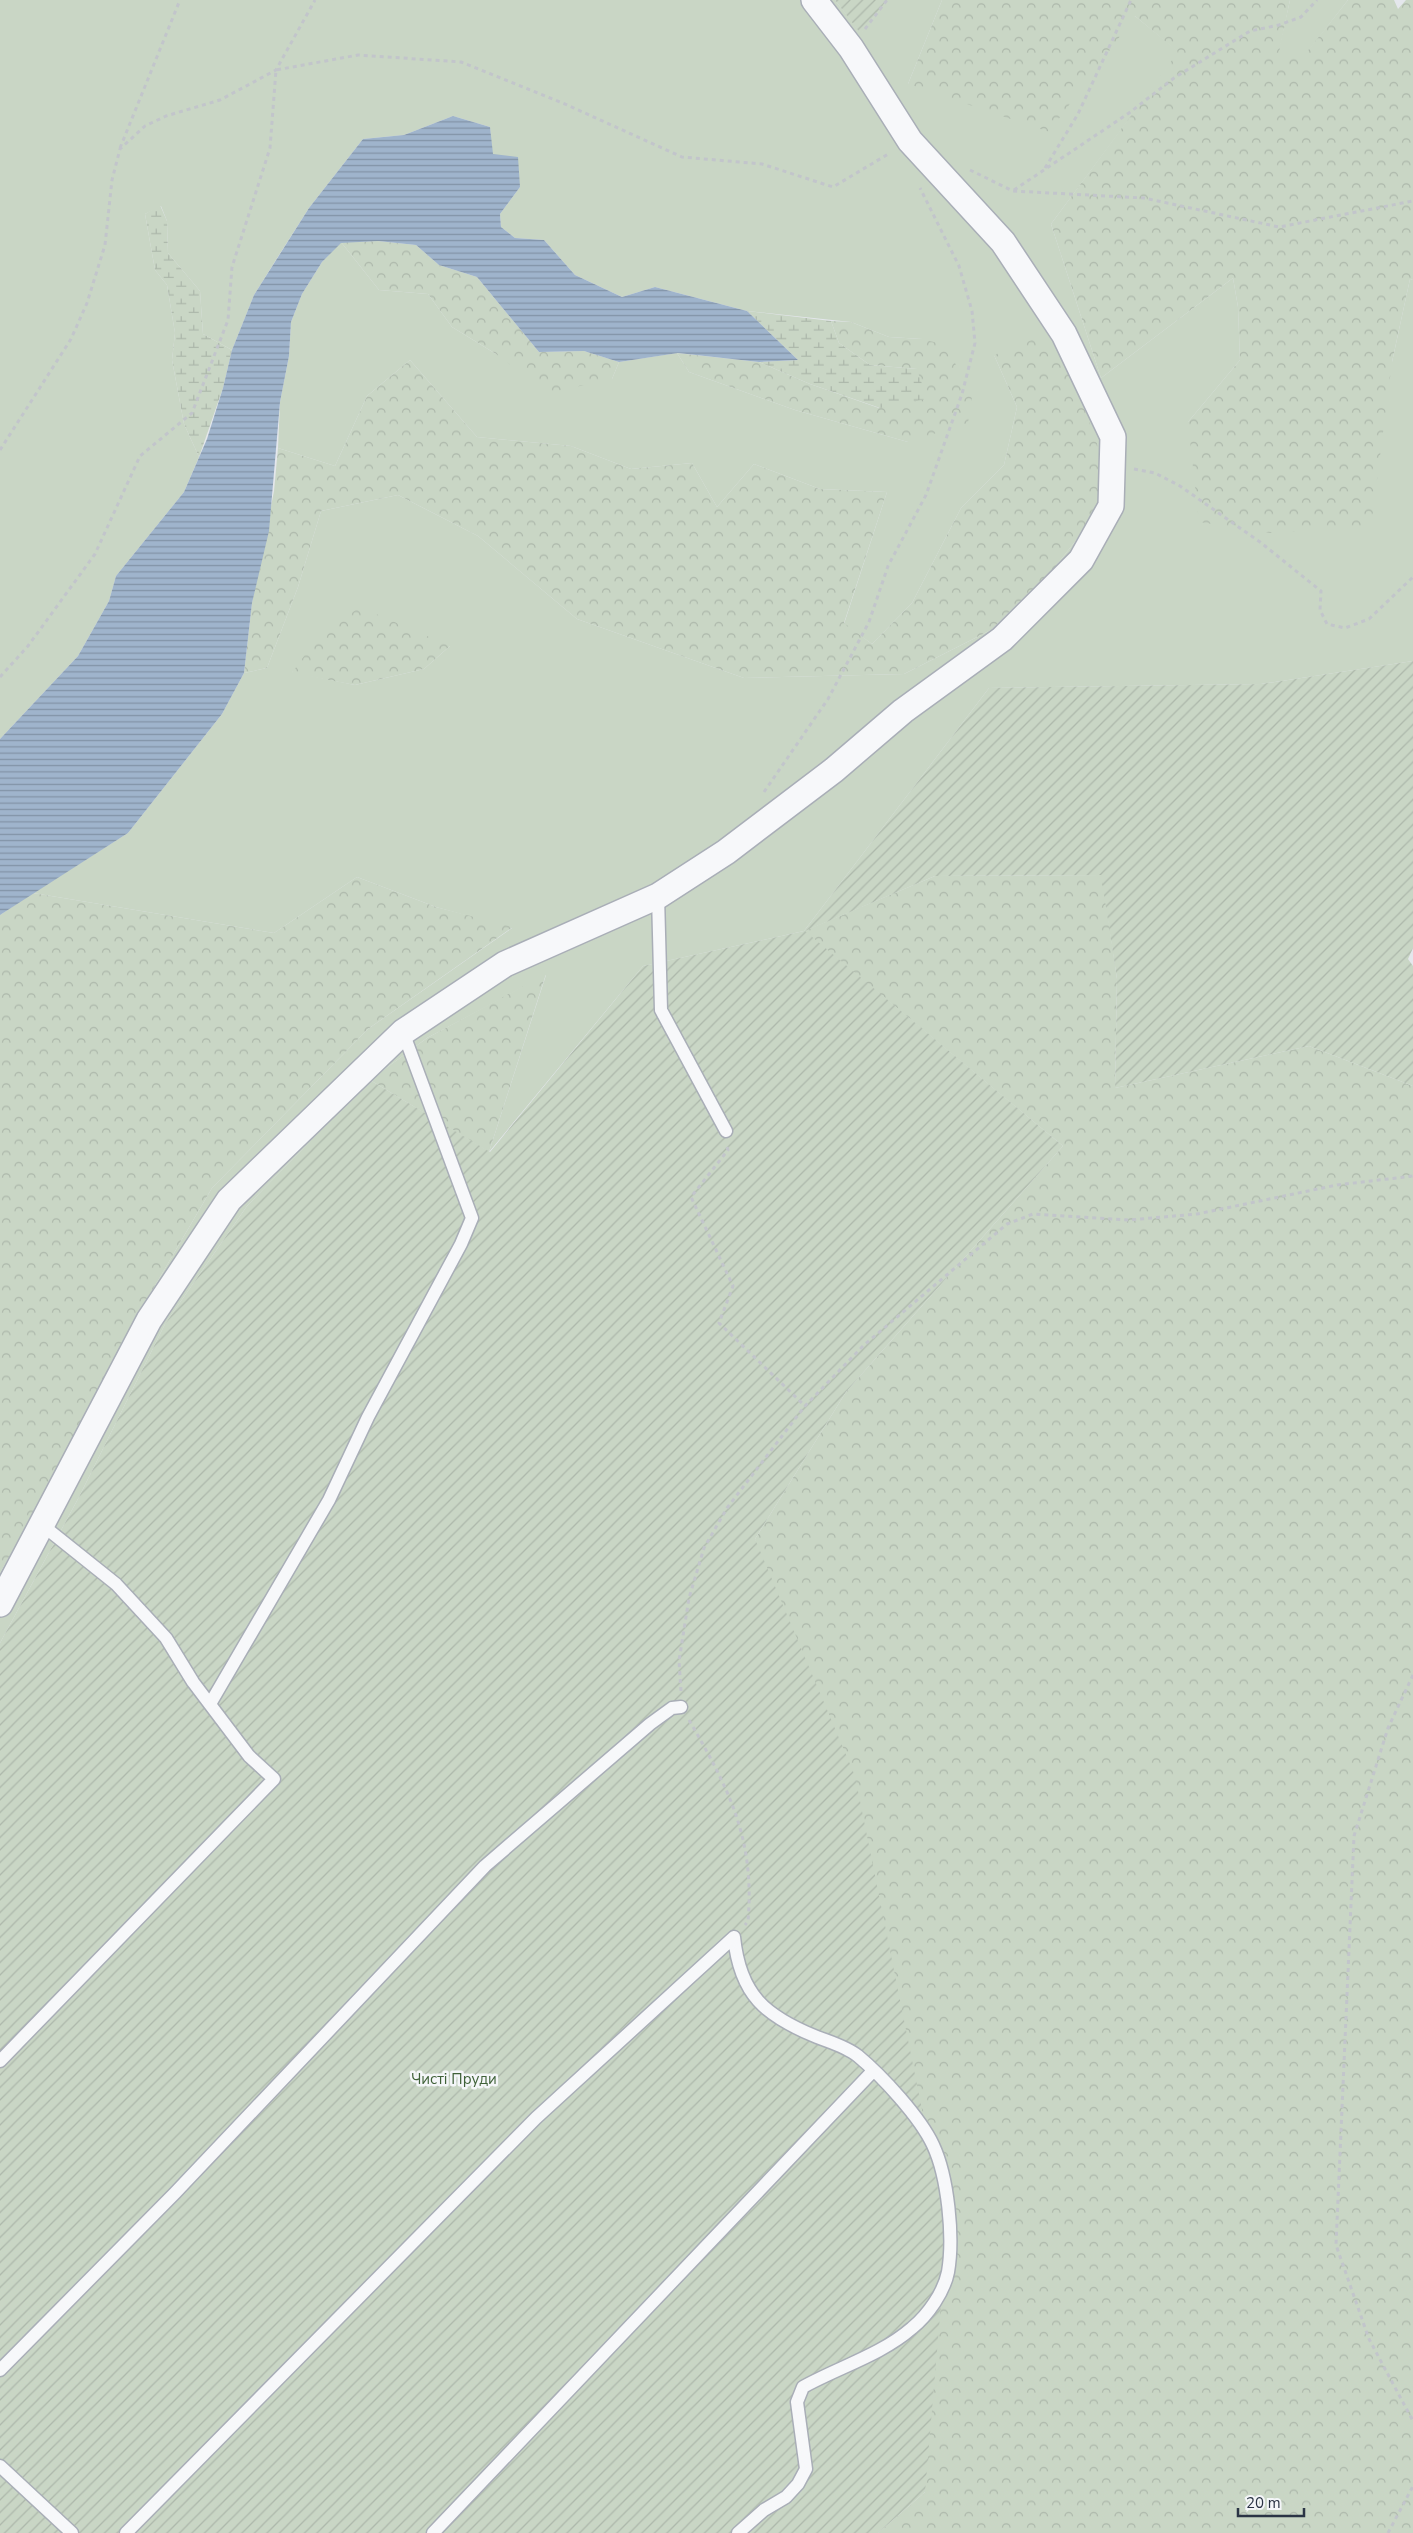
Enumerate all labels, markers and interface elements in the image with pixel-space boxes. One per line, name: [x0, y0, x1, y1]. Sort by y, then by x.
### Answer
park label: Чисті Пруди: [411, 2069, 497, 2089]
scale bar: [1238, 2486, 1304, 2518]
text: 20 m: [1246, 2493, 1281, 2513]

